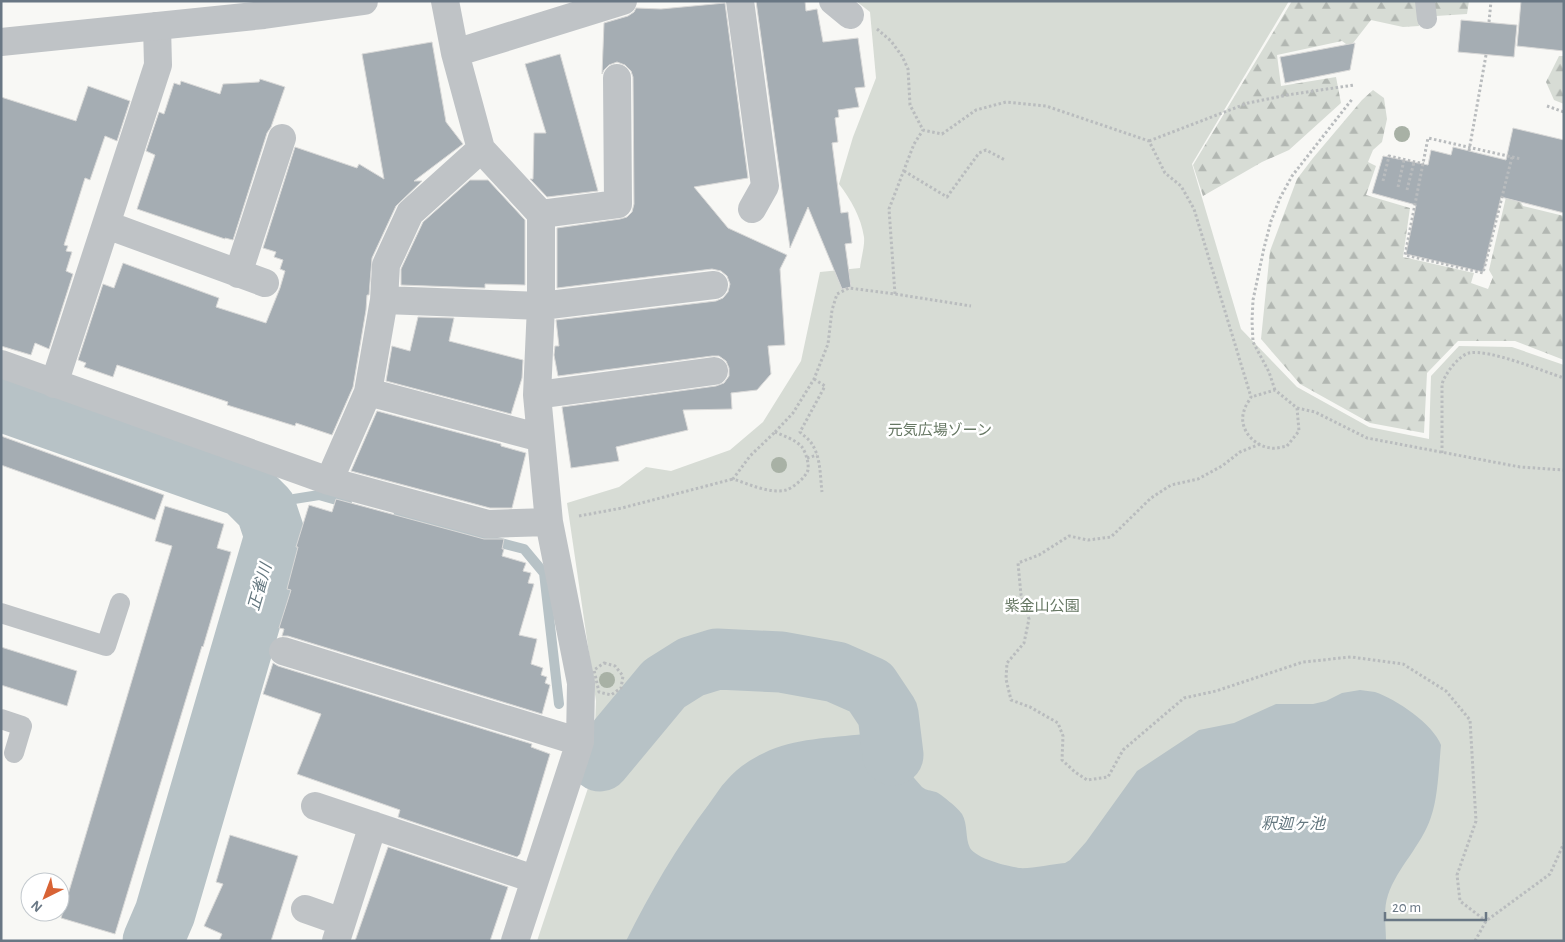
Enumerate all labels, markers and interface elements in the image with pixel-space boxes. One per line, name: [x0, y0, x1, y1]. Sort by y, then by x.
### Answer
park label: 元気広場ゾーン: [888, 422, 992, 438]
water label: 正雀川: [245, 560, 275, 612]
park label: 紫金山公園: [1004, 598, 1080, 614]
water label: 釈迦ヶ池: [1261, 815, 1327, 832]
north arrow: [20, 872, 70, 922]
scale bar: [1385, 890, 1486, 922]
text: N: [29, 897, 45, 914]
text: 20 m: [1392, 900, 1421, 915]

